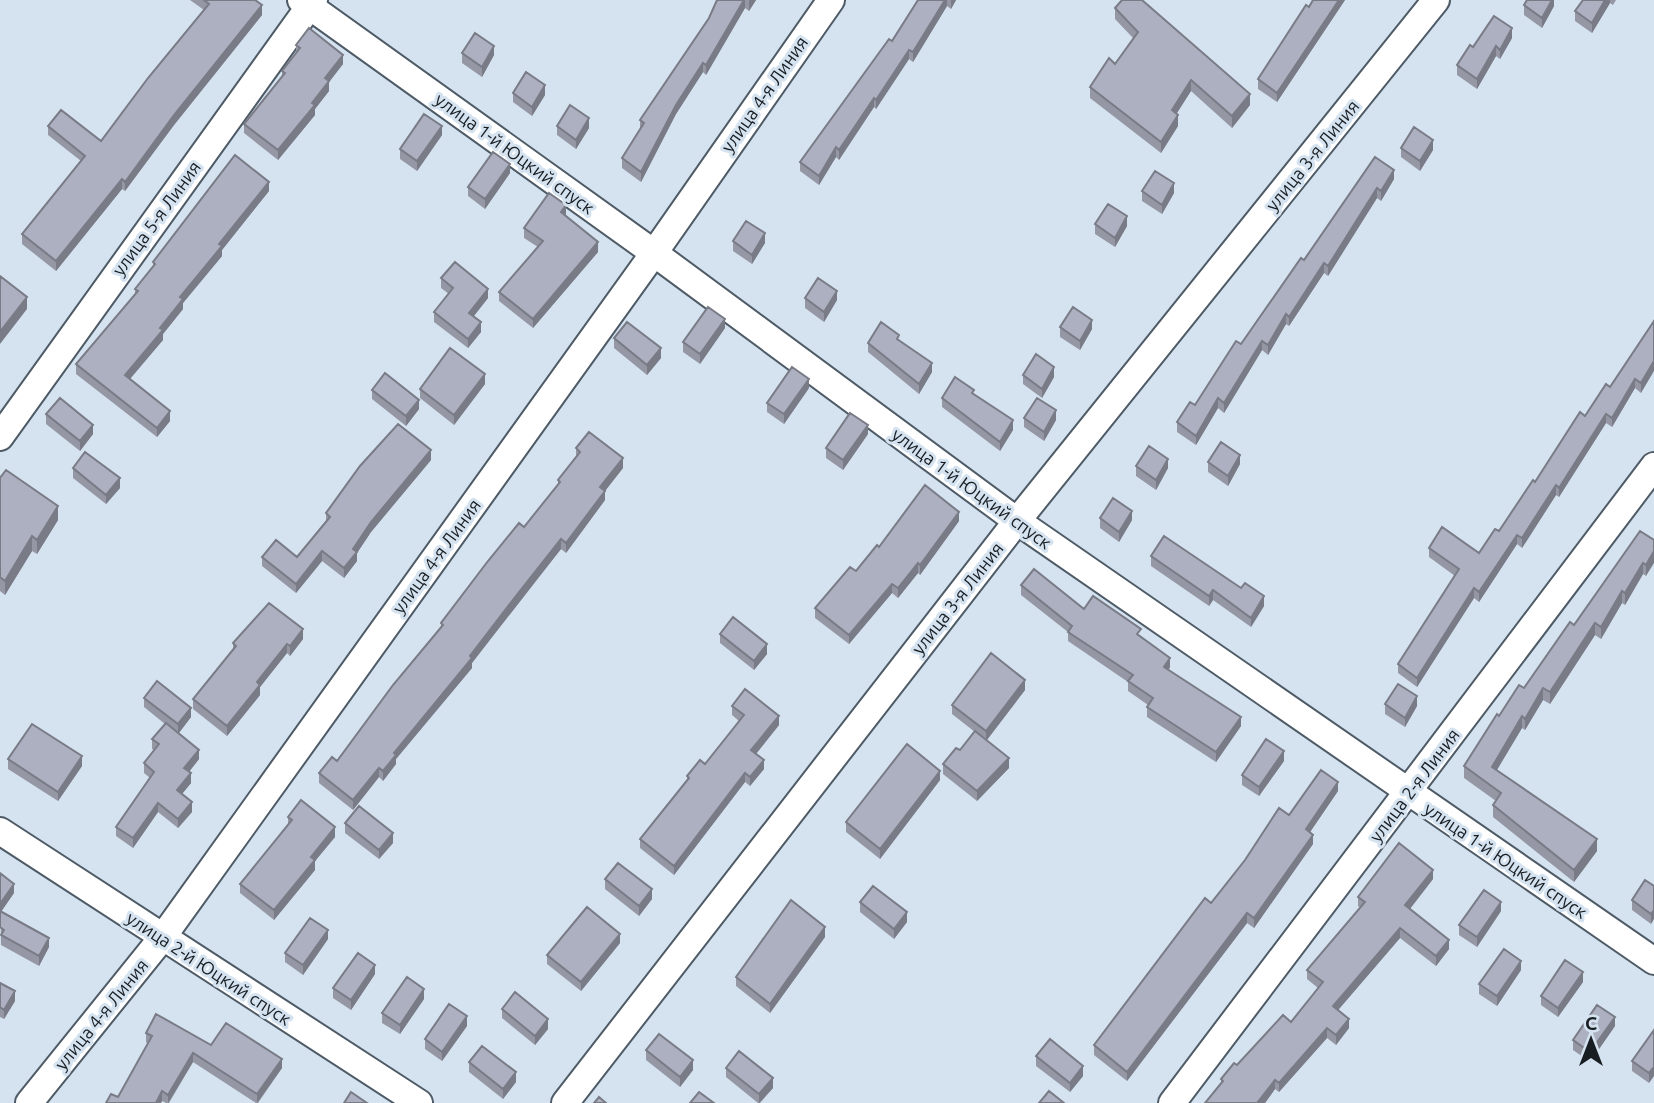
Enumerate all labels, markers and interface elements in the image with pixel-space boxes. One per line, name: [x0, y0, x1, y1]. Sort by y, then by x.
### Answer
street label: улица 4-я Линия: [717, 32, 811, 156]
street label: улица 1-й Юцкий спуск: [431, 88, 599, 218]
street label: улица 3-я Линия: [1261, 96, 1363, 214]
street label: улица 5-я Линия: [108, 157, 204, 279]
street label: улица 1-й Юцкий спуск: [888, 423, 1056, 553]
street label: улица 4-я Линия: [388, 495, 484, 617]
street label: улица 3-я Линия: [907, 538, 1007, 658]
street label: улица 2-я Линия: [1365, 724, 1463, 846]
street label: улица 1-й Юцкий спуск: [1421, 798, 1591, 922]
street label: улица 2-й Юцкий спуск: [123, 907, 295, 1029]
street label: улица 4-я Линия: [50, 955, 152, 1073]
north arrow: [1556, 1005, 1626, 1075]
text: С: [1585, 1012, 1597, 1034]

